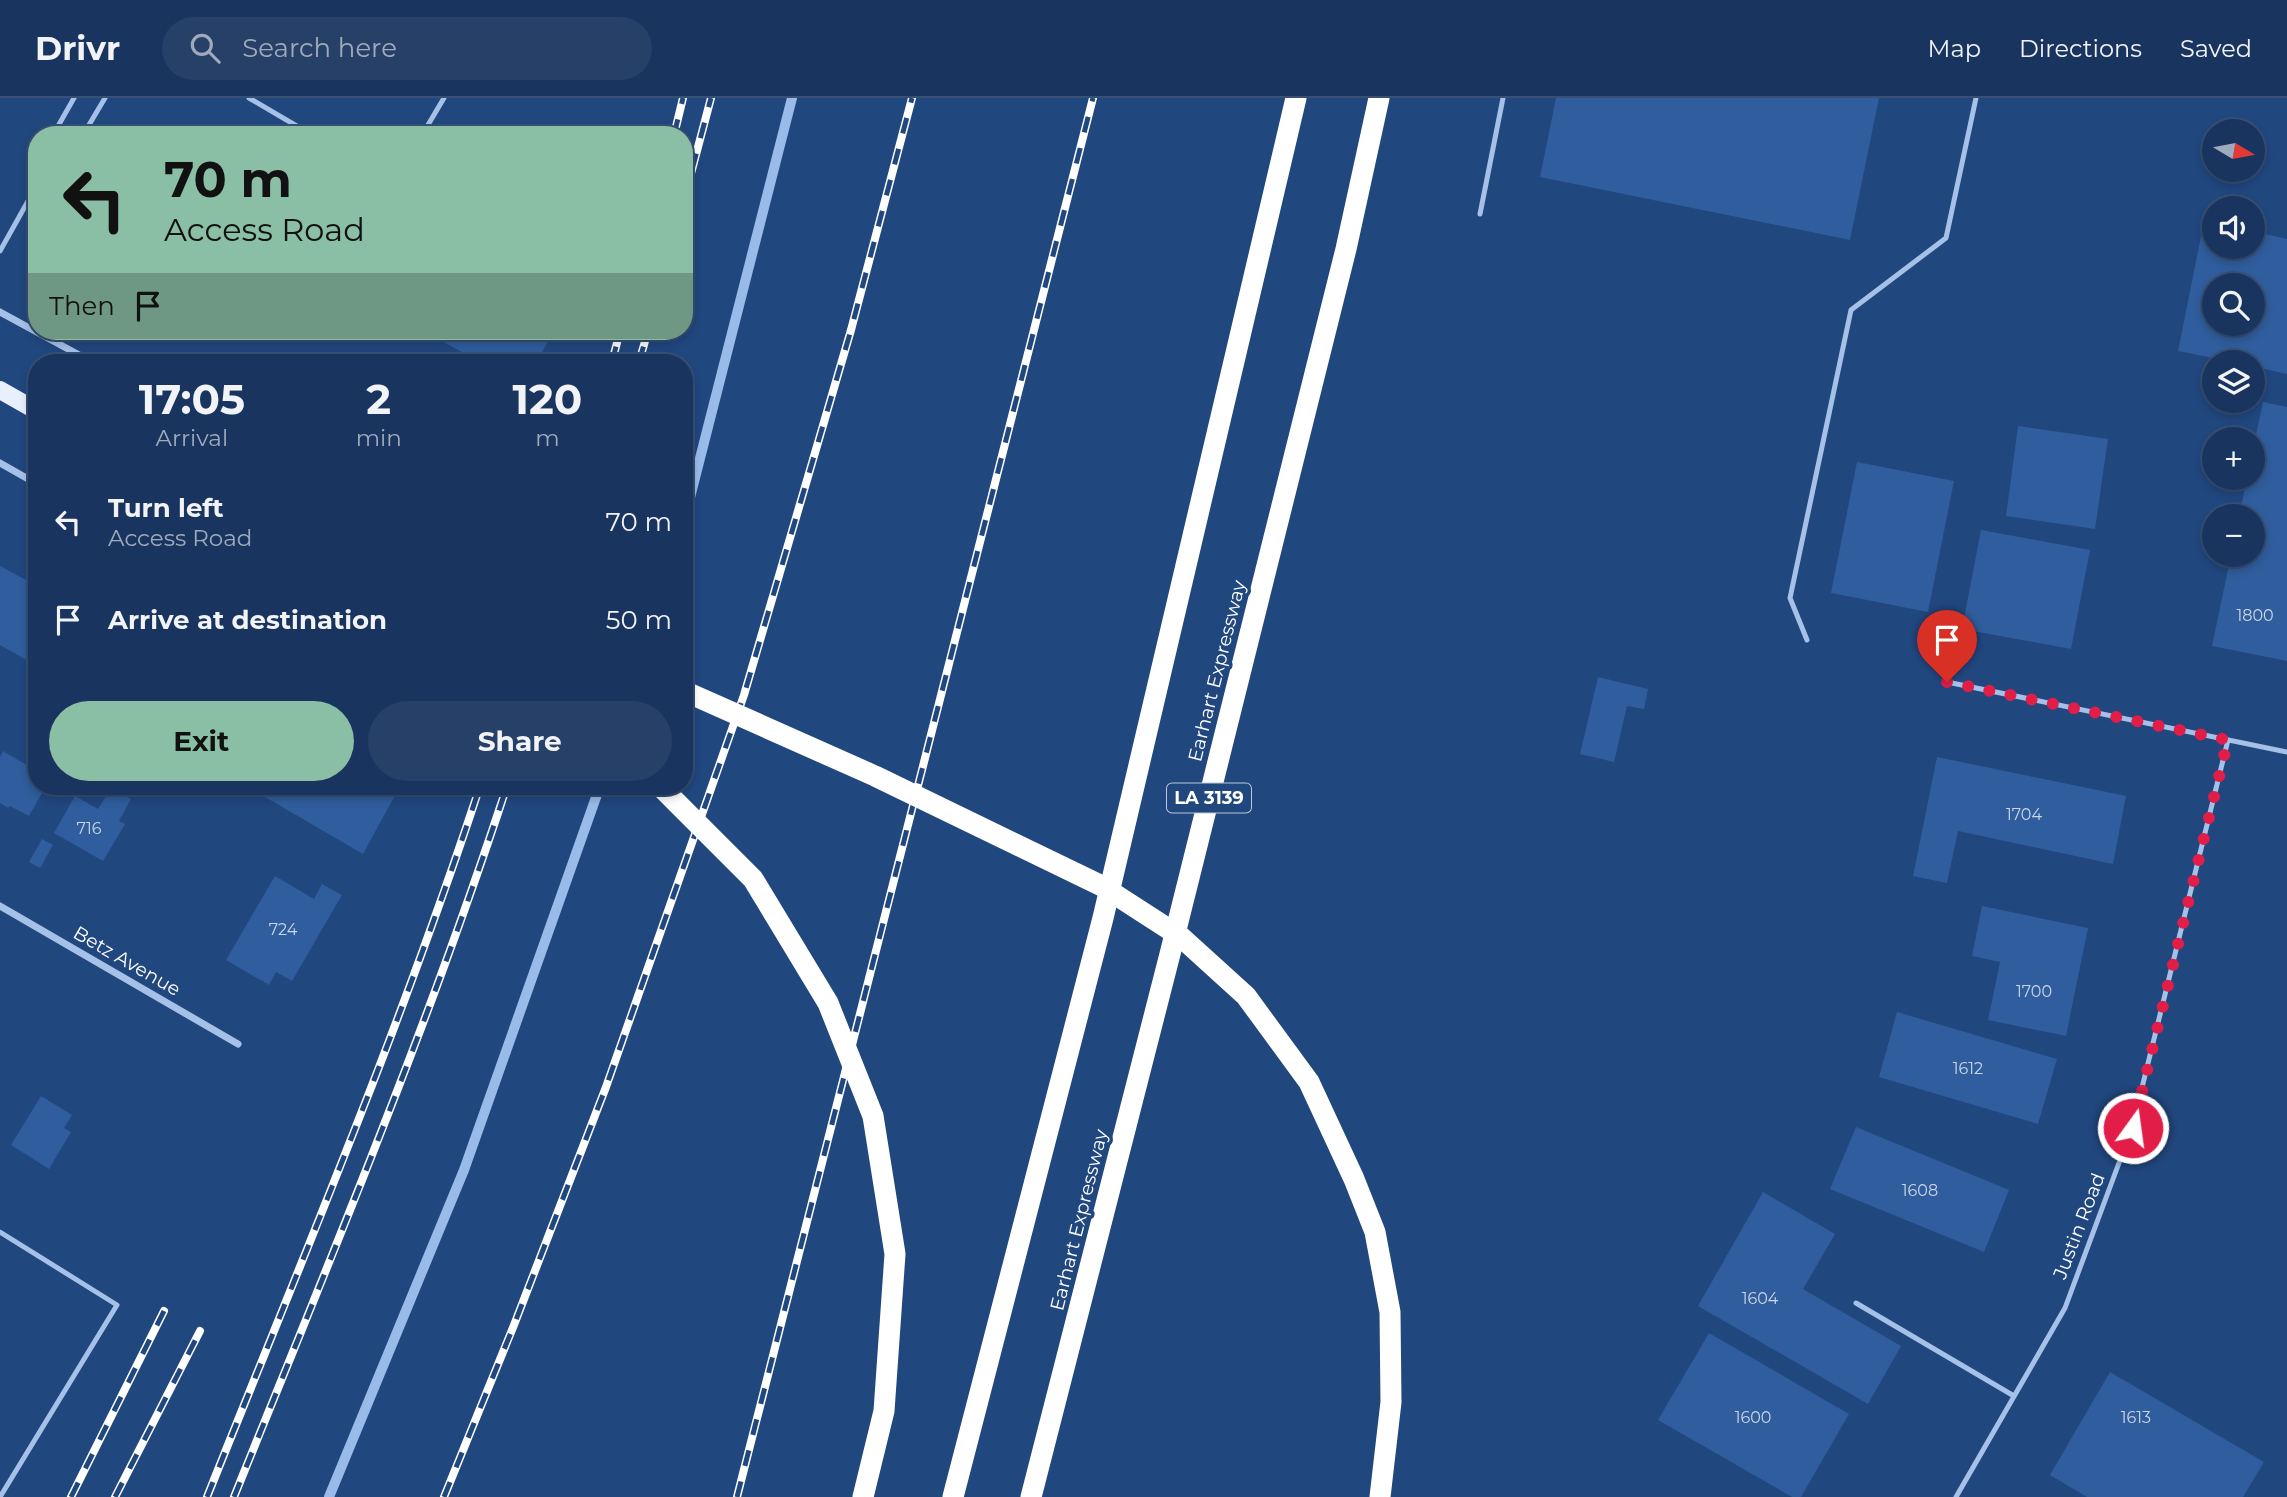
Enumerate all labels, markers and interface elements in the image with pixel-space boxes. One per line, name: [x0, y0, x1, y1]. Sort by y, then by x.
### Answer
search box: [162, 17, 652, 80]
text: Drivr: [35, 28, 120, 68]
icon: search: [186, 29, 224, 67]
text: Search here: [242, 32, 397, 64]
text: Map: [1928, 34, 1981, 63]
text: Directions: [2019, 34, 2142, 63]
text: Saved: [2180, 34, 2252, 63]
north arrow: [2202, 119, 2264, 182]
map controls: [2202, 119, 2265, 567]
text: 70 m: [164, 150, 292, 209]
icon: left: [49, 154, 140, 245]
button: sound: [2202, 196, 2265, 259]
text: Access Road: [164, 210, 365, 249]
button: search: [2202, 273, 2265, 336]
icon: arrive: [129, 287, 167, 325]
text: Then: [49, 290, 115, 322]
button: layers: [2202, 350, 2265, 413]
text: 17:05: [139, 373, 245, 425]
text: 2: [366, 373, 391, 425]
text: 120: [512, 373, 582, 425]
text: Arrival: [156, 424, 228, 452]
text: min: [356, 424, 402, 452]
text: m: [535, 424, 560, 452]
button: +: [2202, 427, 2265, 490]
text: Turn left: [108, 492, 224, 524]
icon: left: [49, 503, 87, 541]
button: −: [2202, 504, 2265, 567]
text: 70 m: [606, 506, 672, 538]
text: Access Road: [108, 524, 252, 552]
street label: Earhart Expressway: [1183, 577, 1251, 764]
icon: arrive: [49, 601, 87, 639]
text: Arrive at destination: [108, 604, 387, 636]
text: 50 m: [606, 604, 672, 636]
house number: 1800: [2236, 606, 2274, 625]
pin: [1917, 610, 1977, 682]
icon: arrive: [1928, 621, 1966, 659]
button: Exit: [49, 701, 354, 781]
button: Share: [368, 701, 672, 781]
road number: LA 3139: [1167, 784, 1251, 812]
house number: 1704: [2006, 805, 2042, 824]
house number: 716: [76, 819, 102, 838]
house number: 724: [269, 920, 298, 939]
street label: Betz Avenue: [69, 921, 185, 1001]
house number: 1700: [2016, 982, 2052, 1001]
house number: 1612: [1953, 1059, 1983, 1078]
position arrow: [2096, 1091, 2170, 1165]
street label: Earhart Expressway: [1045, 1126, 1113, 1313]
street label: Justin Road: [2048, 1170, 2110, 1283]
house number: 1608: [1902, 1181, 1938, 1200]
house number: 1604: [1742, 1289, 1779, 1308]
house number: 1600: [1735, 1408, 1771, 1427]
house number: 1613: [2121, 1408, 2151, 1427]

